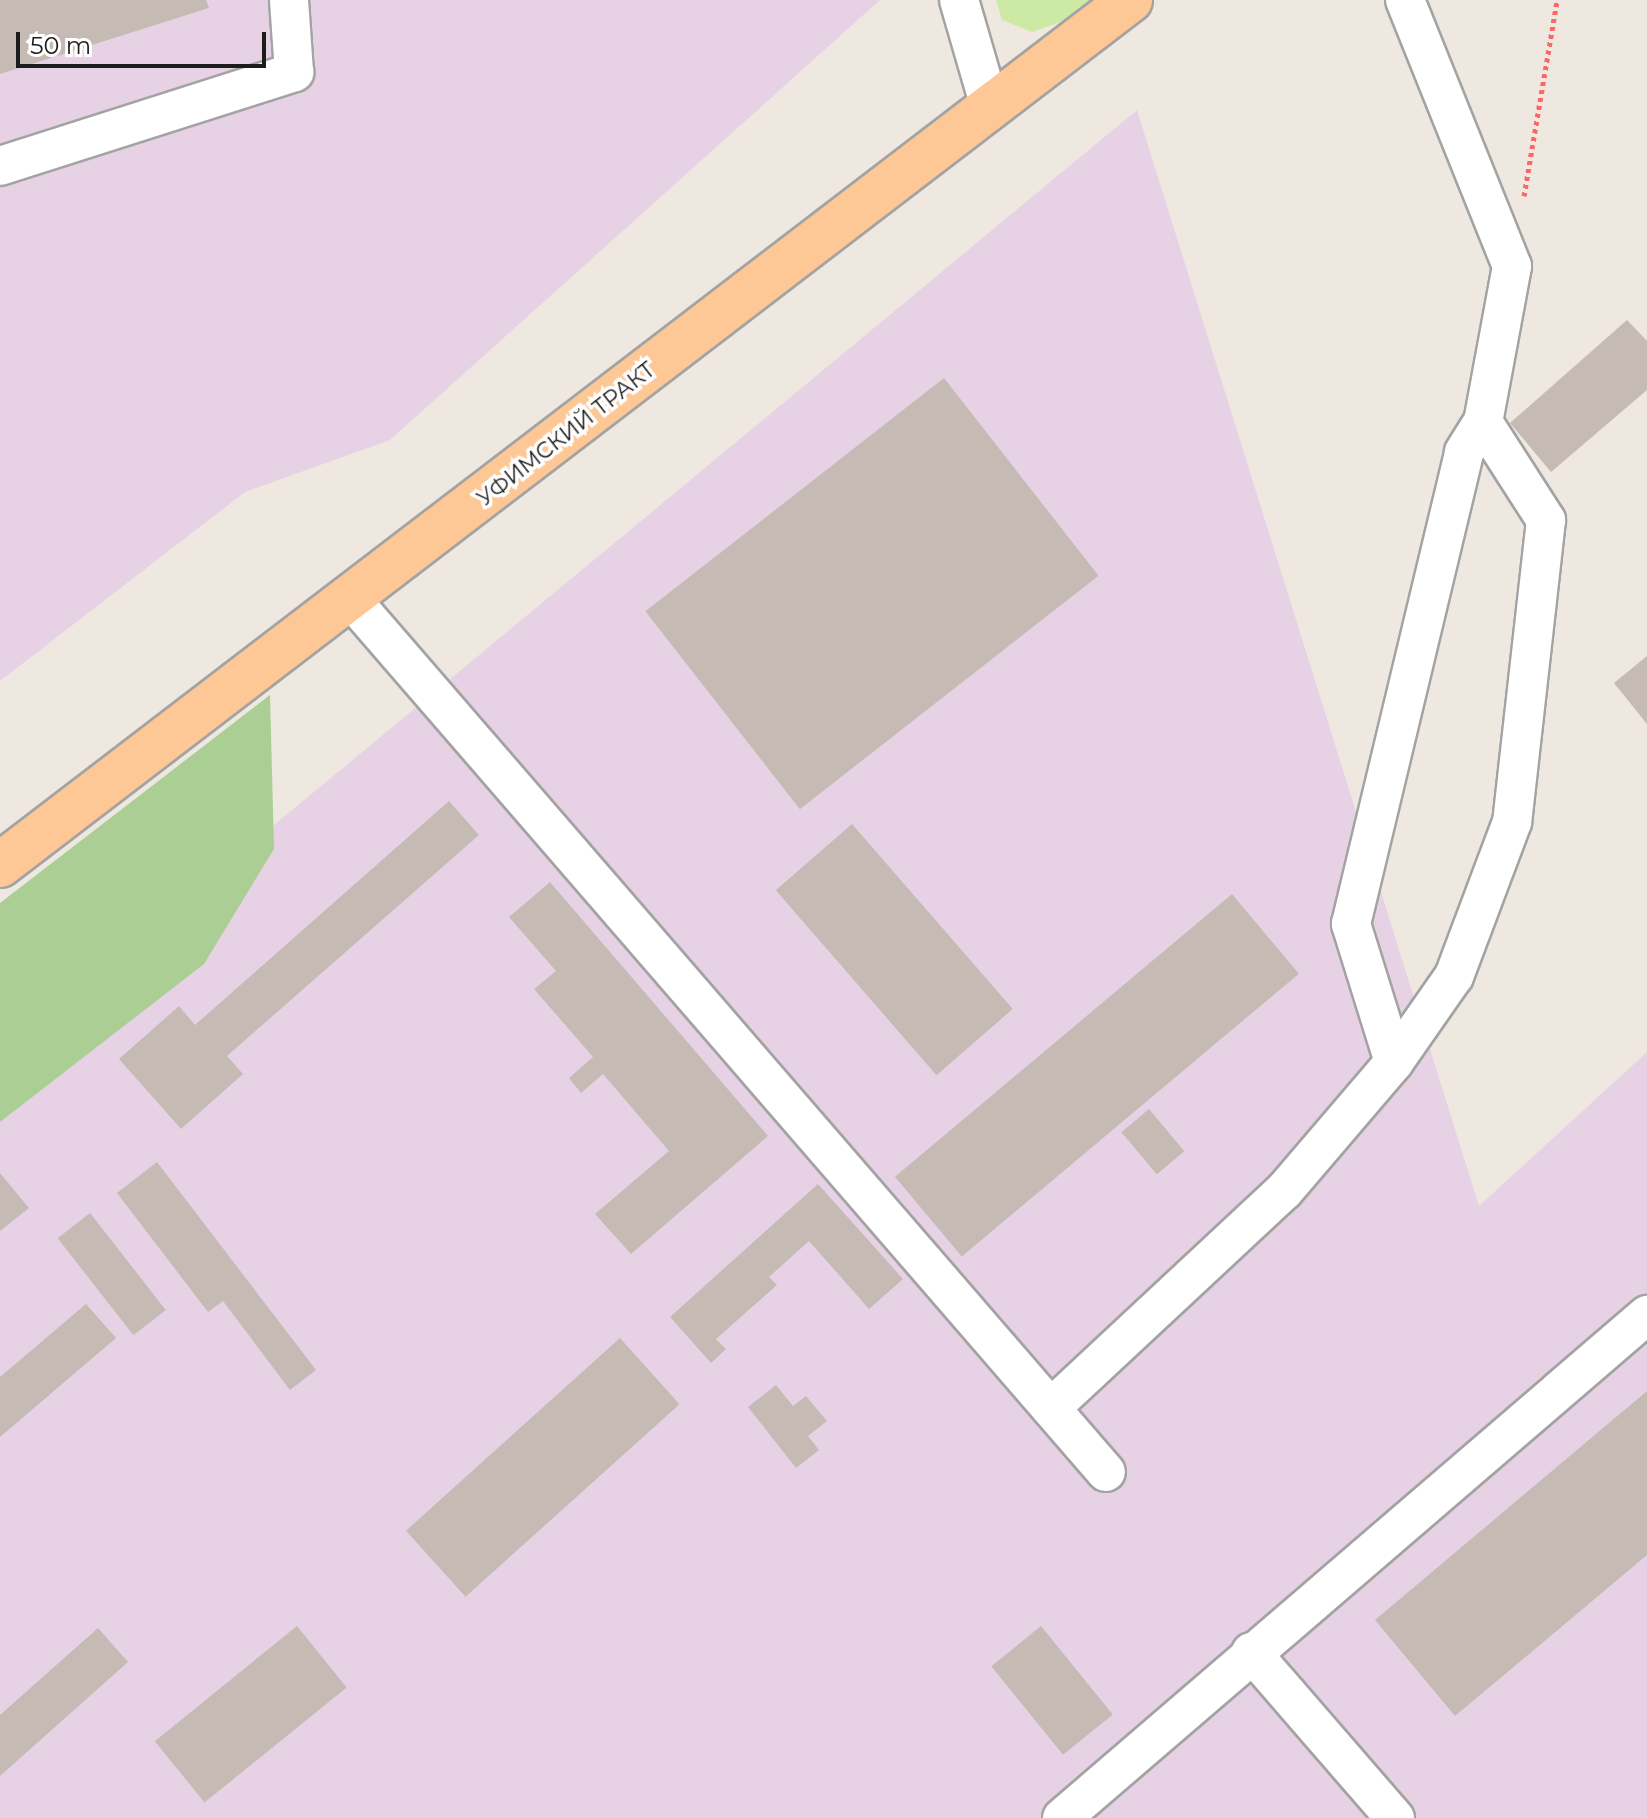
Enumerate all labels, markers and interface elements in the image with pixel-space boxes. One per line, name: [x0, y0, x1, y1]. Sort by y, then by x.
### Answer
scale bar: [20, 16, 270, 66]
text: 50 m: [30, 31, 91, 60]
street label: УФИМСКИЙ ТРАКТ: [472, 356, 660, 512]

